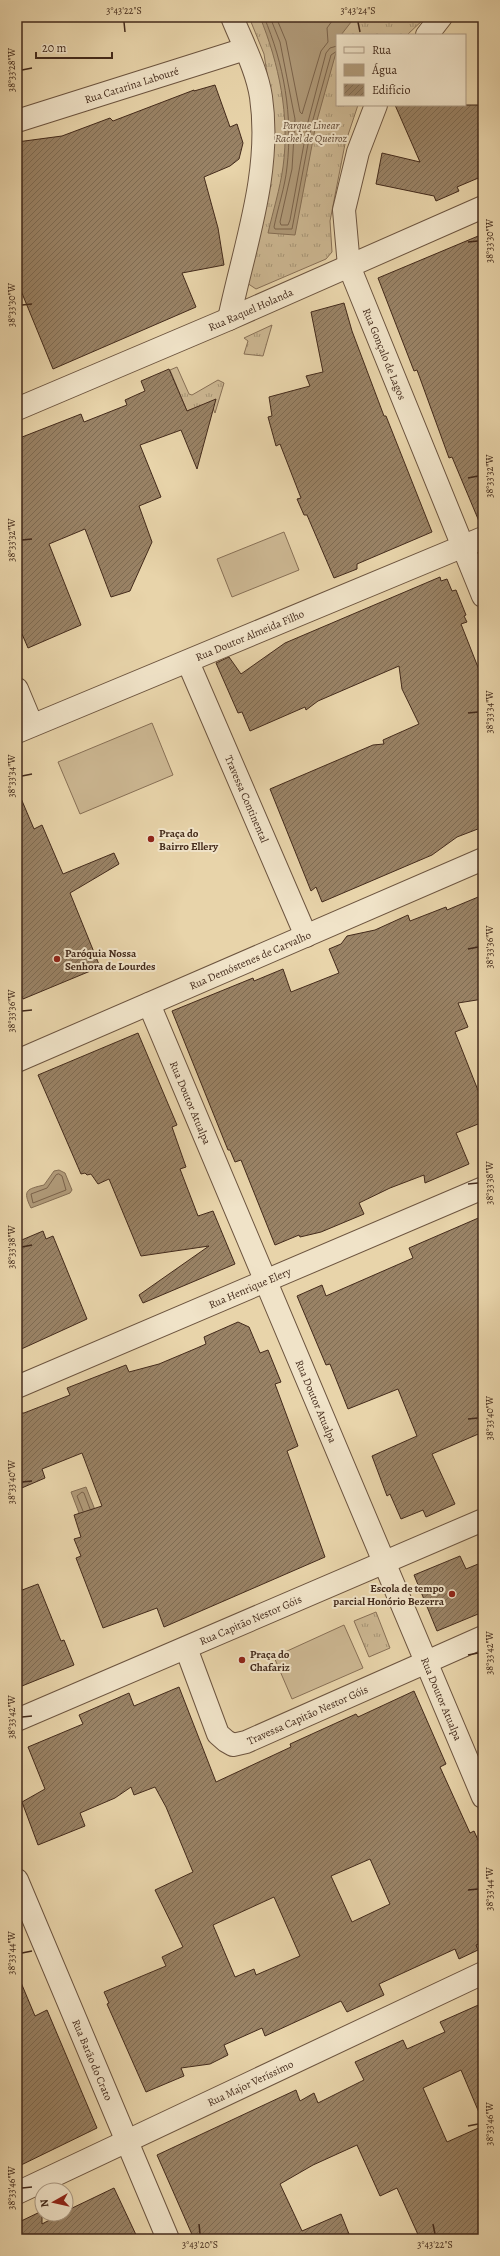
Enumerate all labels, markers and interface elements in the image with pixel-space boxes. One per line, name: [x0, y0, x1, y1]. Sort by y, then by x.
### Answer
text: 3°43'22"S: [106, 4, 142, 17]
text: 3°43'24"S: [340, 4, 376, 17]
scale bar: [36, 34, 112, 60]
legend: [336, 34, 466, 106]
text: 20 m: [42, 40, 66, 56]
text: Rua: [372, 42, 391, 58]
text: 38°33'28"W: [5, 47, 18, 92]
text: Água: [371, 62, 398, 78]
street label: Rua Catarina Labouré: [82, 63, 180, 107]
text: Edifício: [372, 82, 410, 98]
park label: Parque Linear Rachel de Queiroz: [275, 118, 348, 146]
text: 38°33'30"W: [483, 218, 496, 263]
text: 38°33'30"W: [5, 282, 18, 327]
street label: Rua Raquel Holanda: [206, 284, 296, 334]
street label: Rua Gonçalo de Lagos: [359, 306, 410, 402]
text: 38°33'32"W: [483, 454, 496, 498]
text: 38°33'32"W: [5, 518, 18, 562]
street label: Rua Doutor Almeida Filho: [193, 606, 307, 664]
text: 38°33'34"W: [483, 690, 496, 734]
street label: Travessa Continental: [221, 753, 273, 845]
text: 38°33'34"W: [5, 754, 18, 798]
place label: Praça do Bairro Ellery: [159, 826, 219, 854]
marker: Praça do Bairro Ellery: [146, 834, 156, 844]
text: 38°33'36"W: [483, 925, 496, 969]
street label: Rua Demóstenes de Carvalho: [187, 927, 314, 993]
place label: Paróquia Nossa Senhora de Lourdes: [65, 946, 156, 974]
marker: Paróquia Nossa Senhora de Lourdes: [52, 954, 62, 964]
text: 38°33'36"W: [5, 989, 18, 1033]
street label: Rua Doutor Atualpa: [166, 1059, 215, 1147]
text: 38°33'38"W: [483, 1161, 496, 1205]
text: 38°33'38"W: [5, 1225, 18, 1269]
street label: Rua Henrique Elery: [206, 1263, 293, 1312]
street label: Rua Doutor Atualpa: [292, 1357, 341, 1446]
text: 38°33'40"W: [483, 1395, 496, 1440]
text: 38°33'40"W: [5, 1459, 18, 1504]
place label: Escola de tempo parcial Honório Bezerra: [333, 1581, 445, 1609]
marker: Escola de tempo parcial Honório Bezerra: [447, 1589, 457, 1599]
street label: Rua Capitão Nestor Góis: [197, 1591, 304, 1648]
text: 38°33'42"W: [483, 1630, 496, 1675]
place label: Praça do Chafariz: [250, 1647, 290, 1675]
marker: Praça do Chafariz: [237, 1655, 247, 1665]
street label: Rua Doutor Atualpa: [417, 1655, 466, 1744]
street label: Travessa Capitão Nestor Góis: [245, 1681, 370, 1748]
text: 38°33'42"W: [5, 1694, 18, 1739]
text: 38°33'44"W: [483, 1867, 496, 1911]
text: 38°33'44"W: [5, 1931, 18, 1975]
street label: Rua Barão do Crato: [69, 2017, 117, 2103]
street label: Rua Major Veríssimo: [205, 2056, 296, 2110]
text: 38°33'46"W: [483, 2102, 496, 2146]
text: 38°33'46"W: [5, 2166, 18, 2210]
north arrow: [34, 2182, 74, 2222]
text: N: [37, 2198, 53, 2208]
text: 3°43'20"S: [182, 2238, 218, 2251]
text: 3°43'22"S: [417, 2238, 453, 2251]

